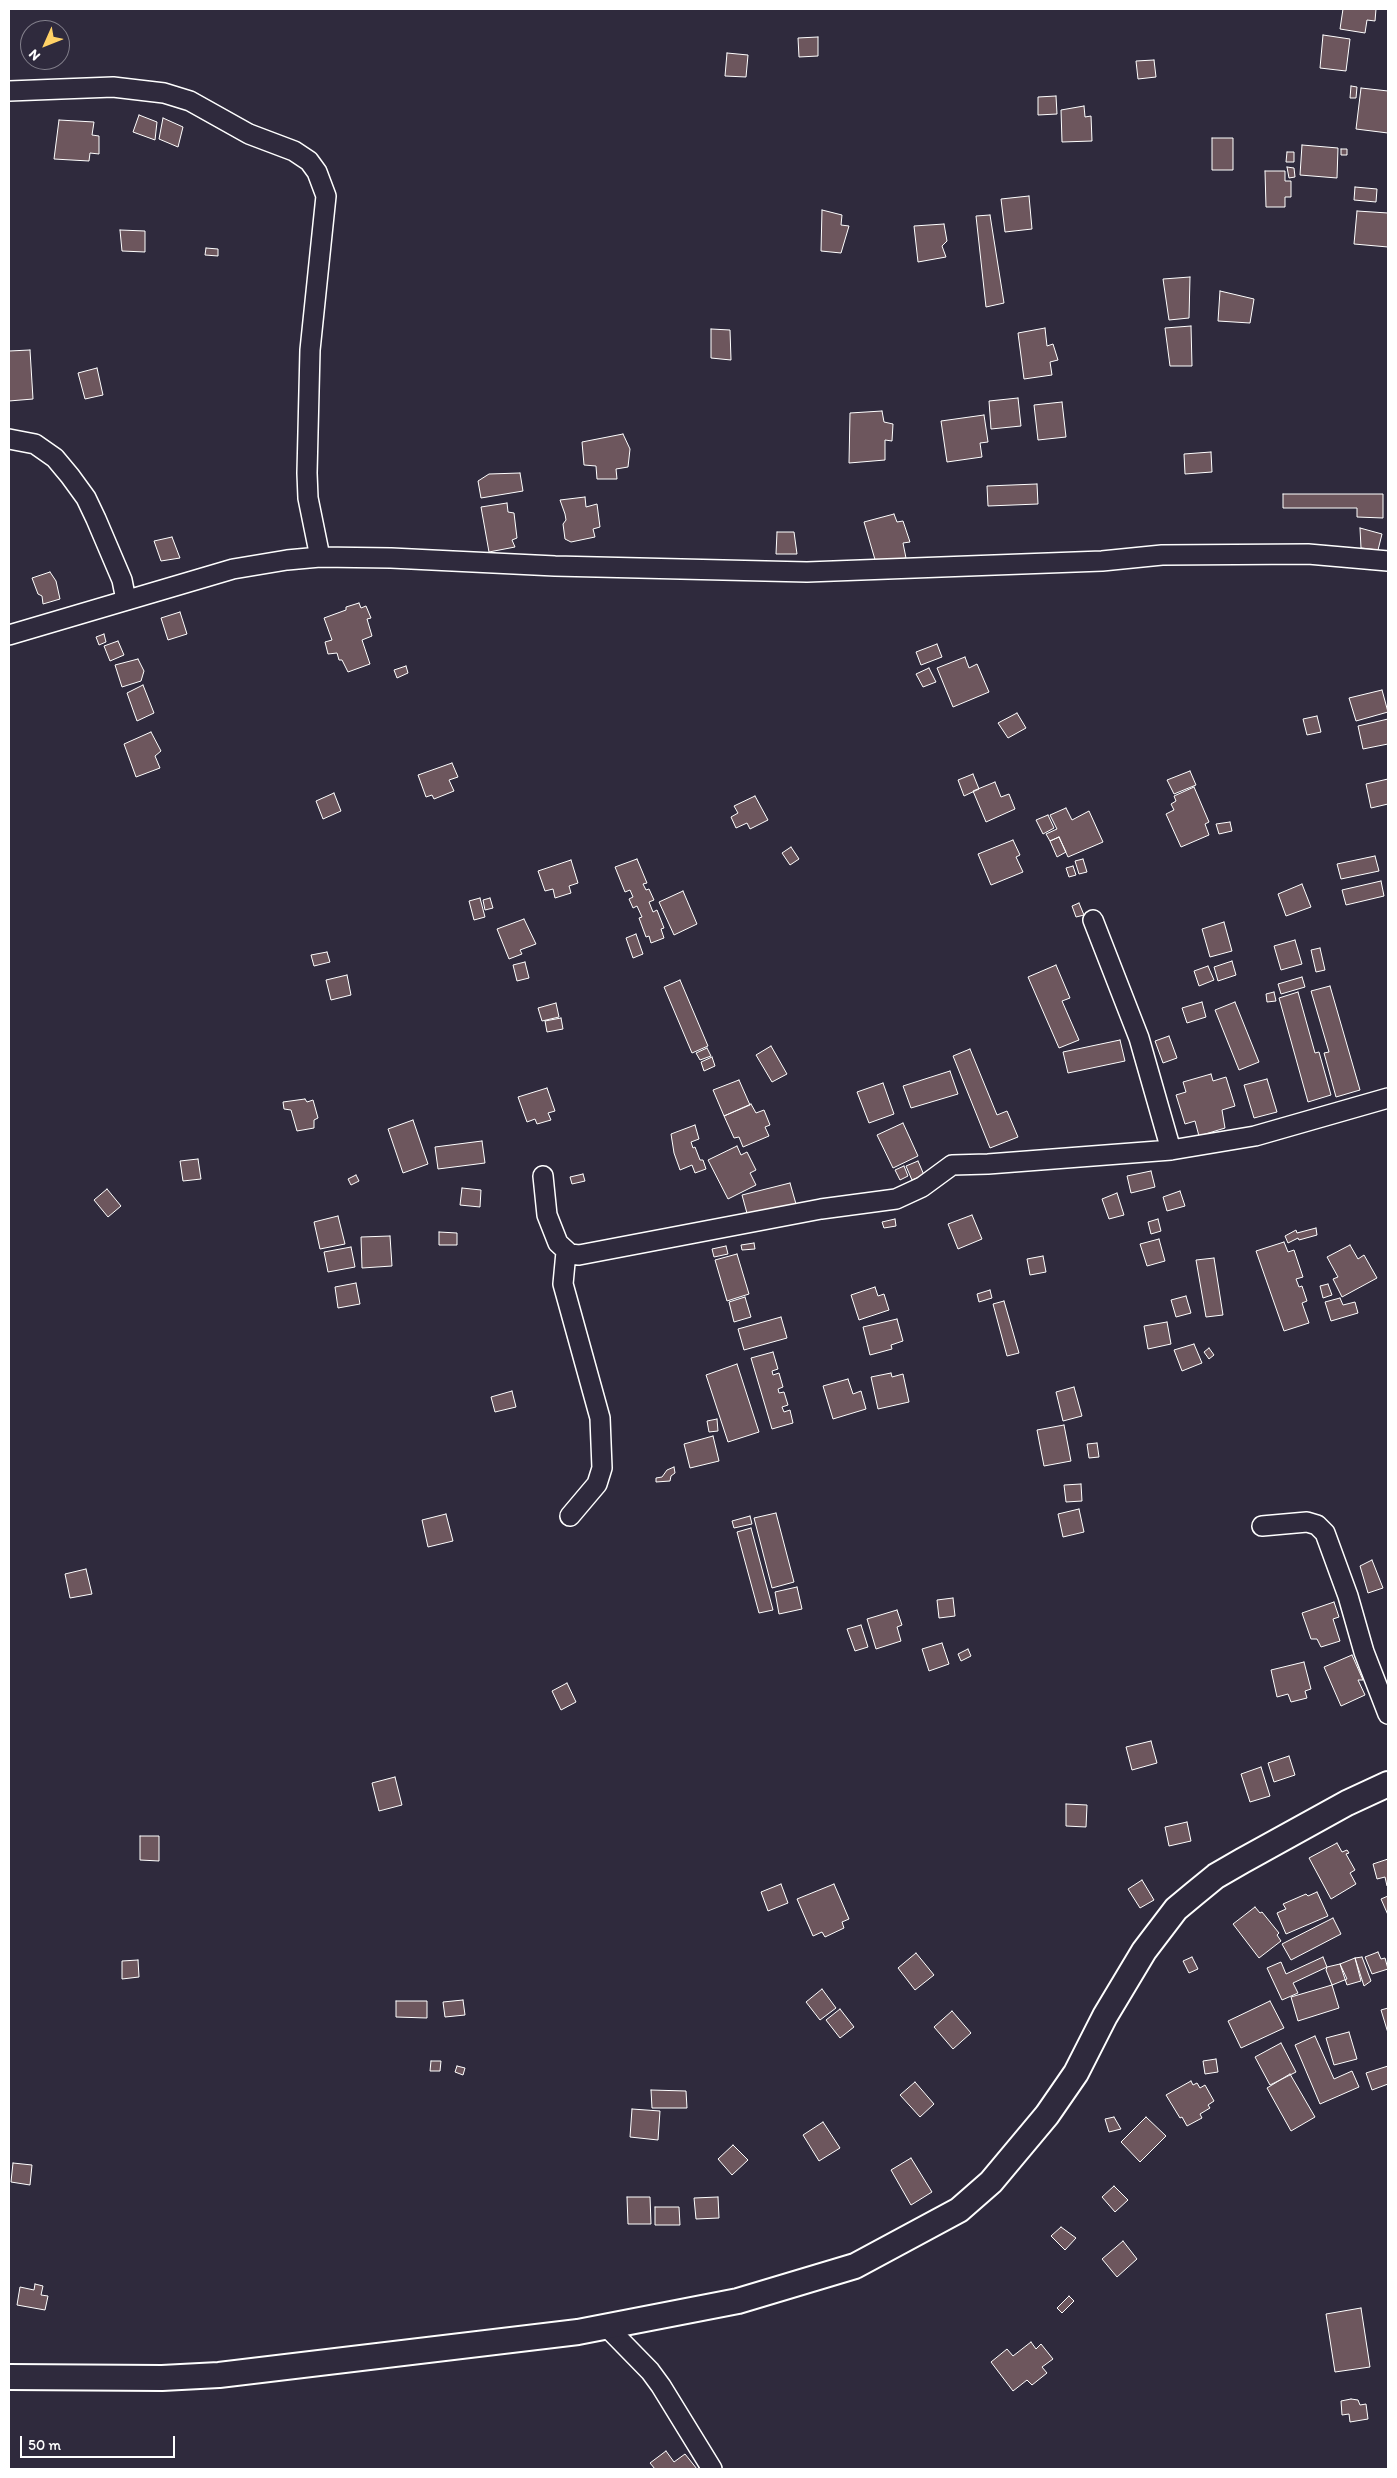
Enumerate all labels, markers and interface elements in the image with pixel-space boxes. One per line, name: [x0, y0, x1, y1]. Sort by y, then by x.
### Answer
north arrow: [20, 20, 70, 70]
text: N: [25, 46, 44, 64]
scale bar: [22, 2426, 178, 2458]
text: 50 m: [28, 2436, 61, 2454]

